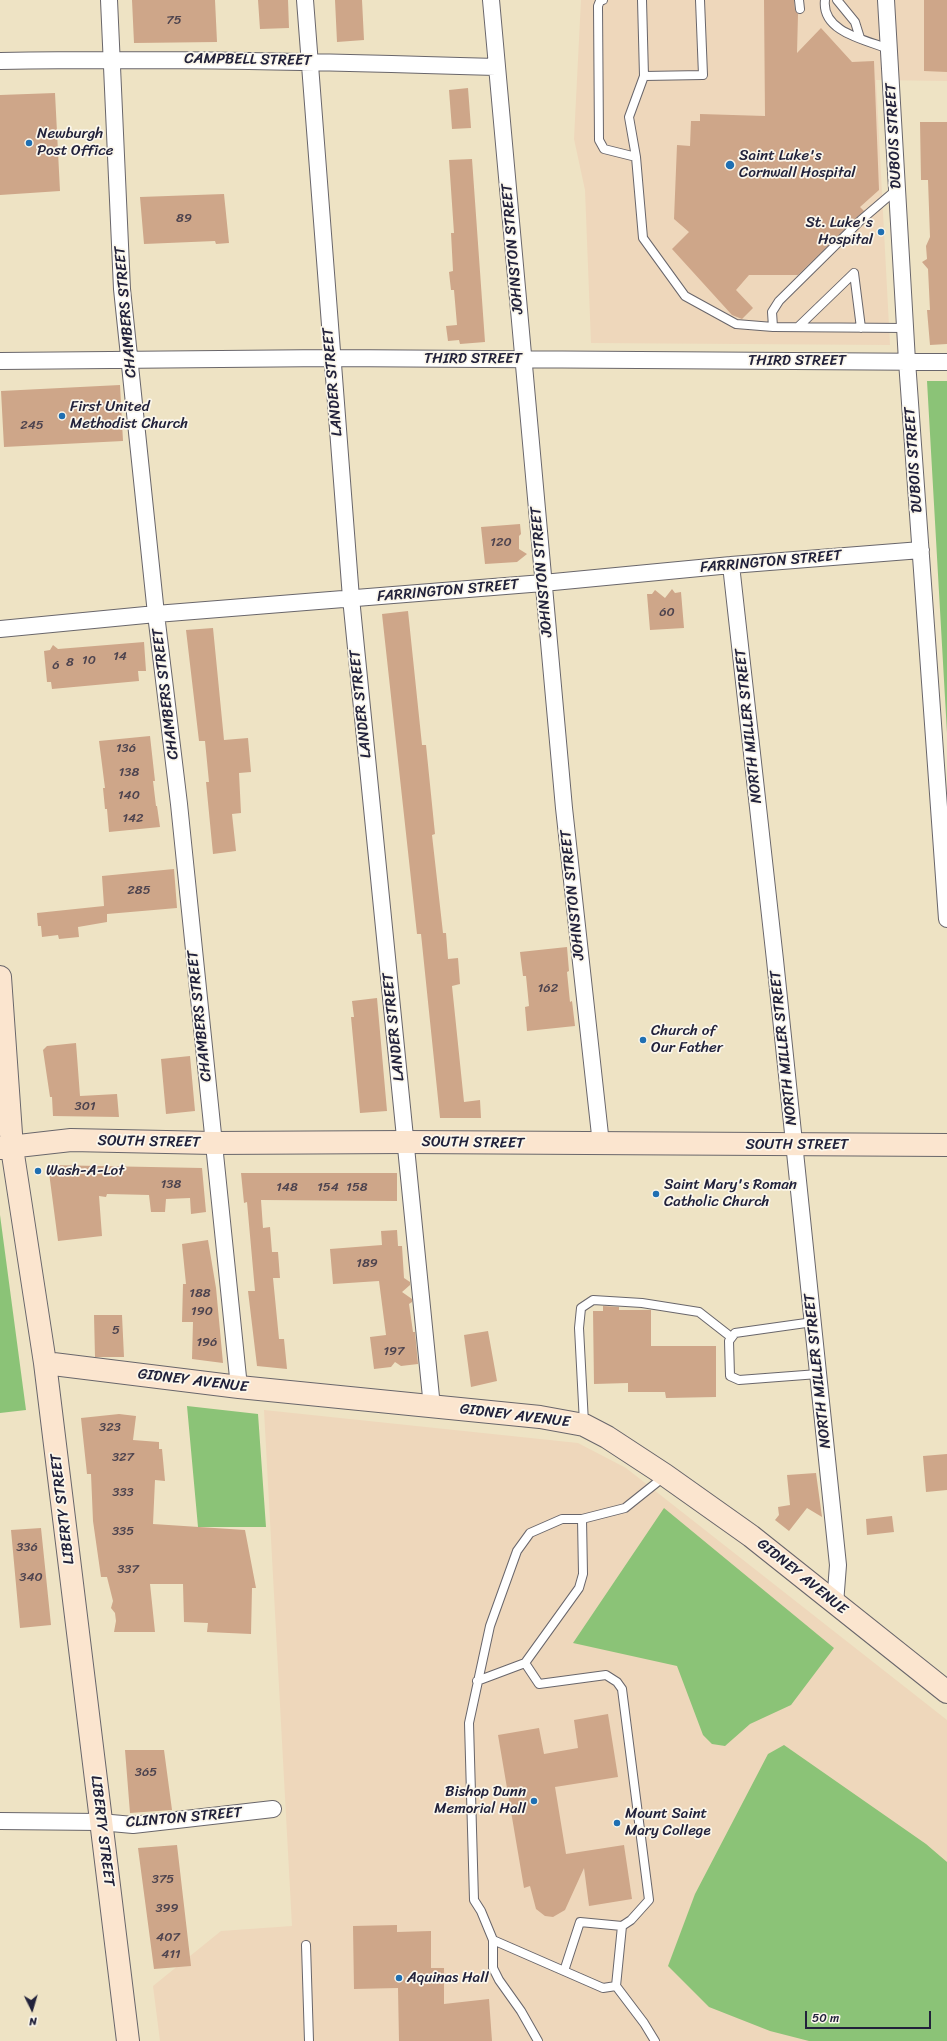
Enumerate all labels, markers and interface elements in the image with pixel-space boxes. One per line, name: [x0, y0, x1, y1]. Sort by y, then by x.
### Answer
house number: 75: [166, 13, 182, 29]
street label: CAMPBELL STREET: [184, 50, 312, 70]
street label: DUBOIS STREET: [882, 83, 906, 189]
place label: Newburgh Post Office: [37, 125, 113, 160]
marker: Newburgh Post Office: [24, 138, 34, 148]
place label: Saint Luke's Cornwall Hospital: [739, 147, 856, 182]
marker: Saint Luke's Cornwall Hospital: [724, 159, 736, 171]
street label: JOHNSTON STREET: [498, 183, 528, 315]
house number: 89: [176, 211, 192, 227]
place label: St. Luke's Hospital: [805, 214, 873, 249]
marker: St. Luke's Hospital: [876, 227, 886, 237]
street label: CHAMBERS STREET: [111, 245, 141, 379]
street label: LANDER STREET: [319, 327, 347, 437]
street label: THIRD STREET: [424, 350, 522, 368]
street label: THIRD STREET: [748, 352, 846, 370]
place label: First United Methodist Church: [70, 398, 188, 433]
street label: DUBOIS STREET: [901, 406, 927, 514]
marker: First United Methodist Church: [57, 411, 67, 421]
house number: 245: [20, 418, 44, 434]
street label: JOHNSTON STREET: [527, 506, 557, 638]
house number: 120: [490, 535, 512, 551]
street label: FARRINGTON STREET: [699, 547, 843, 577]
street label: FARRINGTON STREET: [376, 576, 520, 606]
house number: 60: [659, 605, 675, 621]
street label: CHAMBERS STREET: [149, 627, 183, 761]
street label: NORTH MILLER STREET: [732, 648, 766, 804]
house number: 14: [113, 649, 127, 665]
street label: LANDER STREET: [346, 649, 376, 759]
house number: 10: [82, 653, 96, 669]
house number: 8: [66, 655, 74, 671]
house number: 6: [52, 658, 60, 674]
house number: 136: [116, 741, 136, 757]
house number: 138: [119, 765, 139, 781]
house number: 140: [118, 788, 140, 804]
house number: 142: [122, 811, 144, 827]
street label: JOHNSTON STREET: [557, 829, 589, 961]
house number: 285: [127, 883, 151, 899]
street label: CHAMBERS STREET: [184, 949, 216, 1083]
street label: NORTH MILLER STREET: [767, 970, 801, 1126]
street label: LANDER STREET: [379, 972, 409, 1082]
house number: 162: [538, 981, 558, 997]
place label: Church of Our Father: [651, 1022, 723, 1057]
marker: Church of Our Father: [638, 1035, 648, 1045]
house number: 301: [75, 1099, 95, 1115]
street label: SOUTH STREET: [97, 1132, 201, 1152]
street label: SOUTH STREET: [421, 1133, 525, 1153]
street label: SOUTH STREET: [746, 1136, 848, 1154]
place label: Wash-A-Lot: [46, 1162, 124, 1180]
marker: Wash-A-Lot: [33, 1166, 43, 1176]
place label: Saint Mary's Roman Catholic Church: [664, 1176, 797, 1211]
house number: 138: [161, 1177, 181, 1193]
house number: 148: [276, 1180, 298, 1196]
house number: 154: [317, 1180, 339, 1196]
house number: 158: [346, 1180, 368, 1196]
marker: Saint Mary's Roman Catholic Church: [651, 1189, 661, 1199]
house number: 189: [356, 1256, 378, 1272]
house number: 188: [189, 1286, 211, 1302]
street label: NORTH MILLER STREET: [801, 1293, 835, 1449]
house number: 190: [191, 1304, 213, 1320]
house number: 5: [112, 1323, 120, 1339]
house number: 196: [197, 1335, 217, 1351]
house number: 197: [384, 1344, 404, 1360]
street label: GIDNEY AVENUE: [137, 1365, 249, 1397]
street label: GIDNEY AVENUE: [459, 1400, 571, 1432]
house number: 323: [99, 1420, 121, 1436]
house number: 327: [112, 1450, 134, 1466]
street label: LIBERTY STREET: [47, 1453, 79, 1565]
house number: 333: [112, 1485, 134, 1501]
house number: 335: [112, 1524, 134, 1540]
street label: GIDNEY AVENUE: [753, 1535, 851, 1619]
house number: 336: [16, 1540, 38, 1556]
house number: 337: [117, 1562, 139, 1578]
house number: 340: [19, 1570, 43, 1586]
house number: 365: [135, 1765, 157, 1781]
street label: LIBERTY STREET: [86, 1775, 118, 1887]
place label: Bishop Dunn Memorial Hall: [434, 1783, 526, 1818]
marker: Bishop Dunn Memorial Hall: [529, 1796, 539, 1806]
street label: CLINTON STREET: [125, 1804, 243, 1832]
place label: Mount Saint Mary College: [625, 1805, 711, 1840]
marker: Mount Saint Mary College: [612, 1818, 622, 1828]
house number: 375: [152, 1872, 174, 1888]
house number: 399: [155, 1901, 179, 1917]
house number: 407: [156, 1930, 180, 1946]
house number: 411: [161, 1947, 181, 1963]
place label: Aquinas Hall: [407, 1969, 489, 1987]
marker: Aquinas Hall: [394, 1973, 404, 1983]
north arrow: [12, 1989, 52, 2029]
scale bar: [807, 2003, 933, 2029]
text: 50 m: [812, 2007, 839, 2029]
text: N: [28, 2012, 38, 2031]

